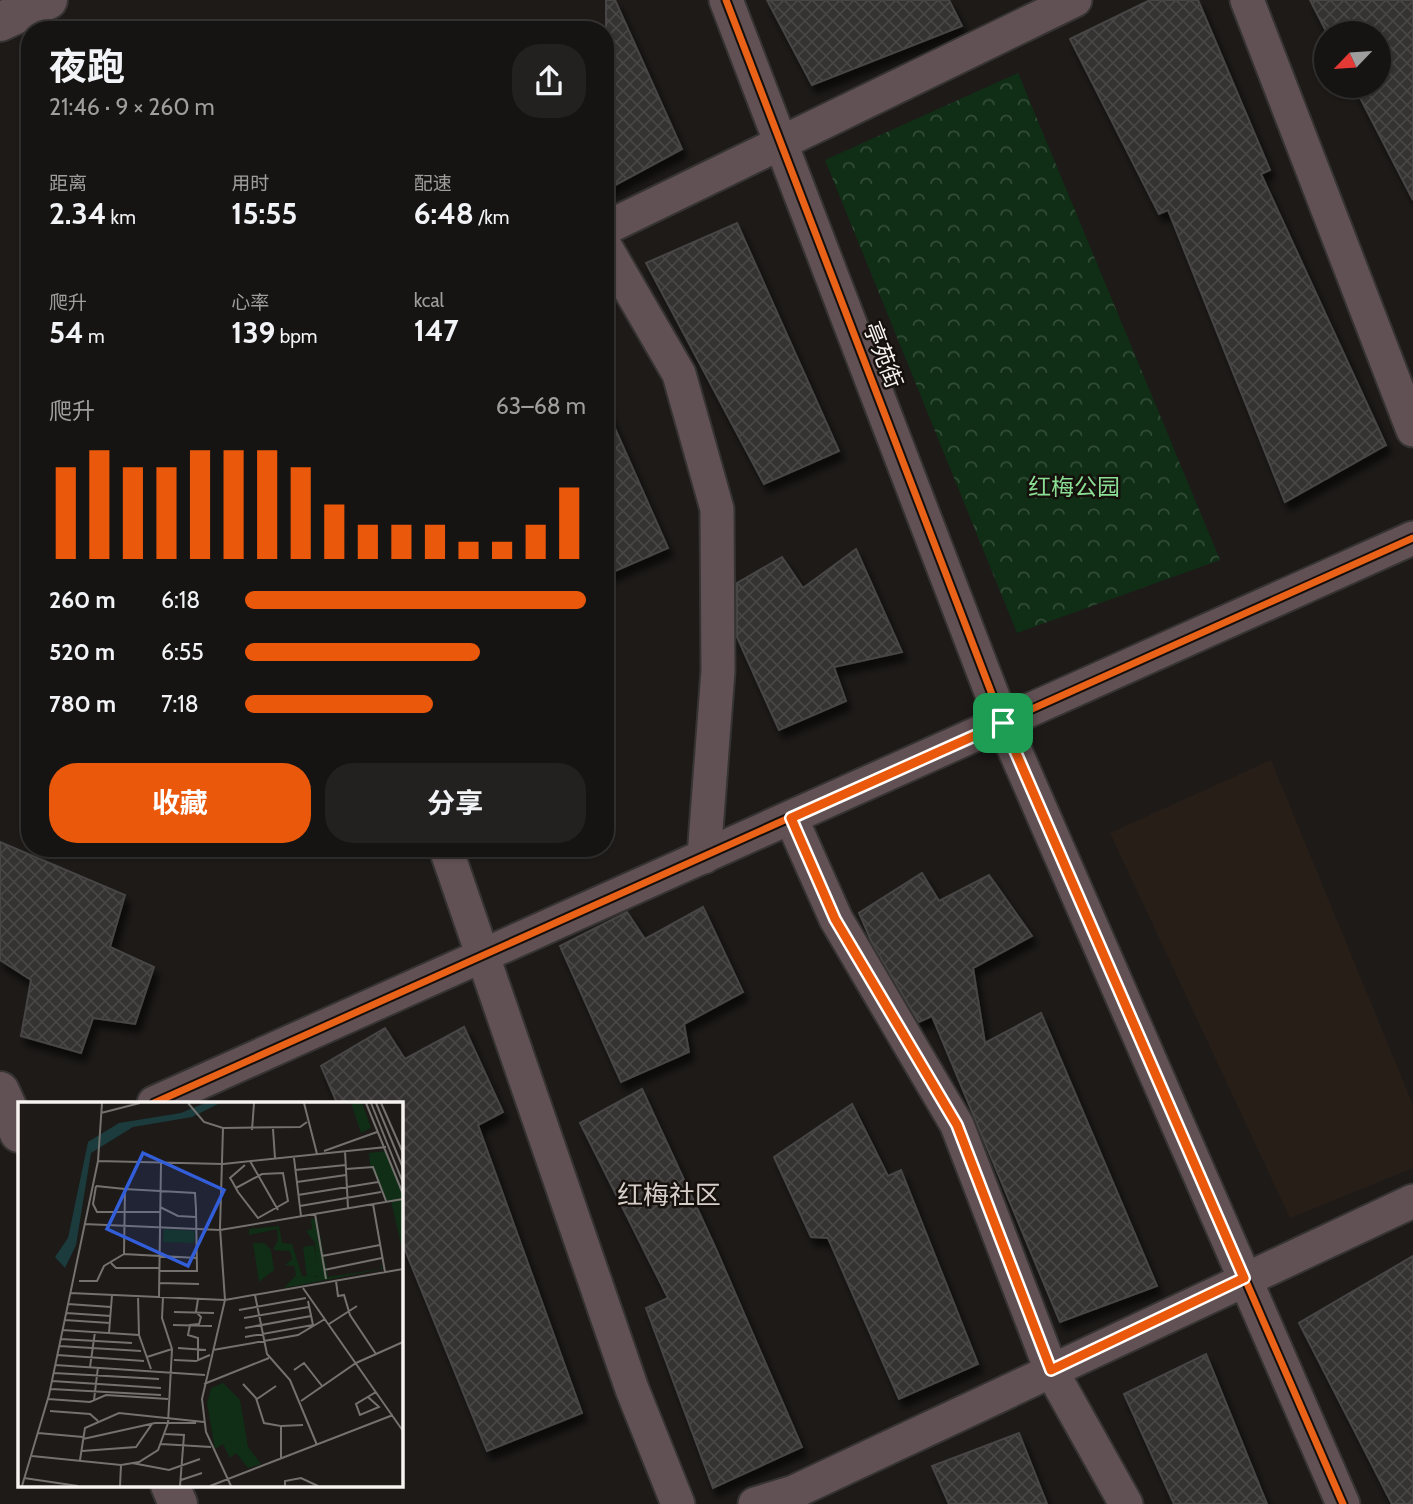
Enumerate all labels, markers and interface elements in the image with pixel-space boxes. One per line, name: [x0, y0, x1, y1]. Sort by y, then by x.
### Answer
north arrow: [1314, 21, 1391, 98]
map controls: [1314, 21, 1391, 98]
text: 夜跑: [49, 43, 125, 90]
button: share: [512, 44, 586, 118]
text: 21:46 · 9 × 260 m: [49, 93, 215, 121]
text: 距离: [49, 172, 87, 195]
text: 用时: [231, 172, 269, 195]
text: 配速: [414, 172, 452, 195]
text: 2.34: [49, 195, 106, 232]
text: 15:55: [231, 195, 297, 232]
text: 6:48: [414, 195, 474, 232]
text: km: [106, 206, 136, 229]
text: /km: [474, 206, 510, 229]
text: kcal: [414, 289, 444, 312]
text: 爬升: [49, 291, 87, 314]
text: 心率: [231, 291, 269, 314]
text: 147: [414, 312, 459, 349]
text: 54: [49, 314, 84, 351]
text: 139: [231, 314, 275, 351]
street label: 亭苑街: [858, 318, 908, 392]
text: m: [84, 325, 105, 348]
text: bpm: [275, 325, 318, 348]
text: 63–68 m: [496, 392, 586, 420]
text: 爬升: [49, 397, 95, 425]
park label: 红梅公园: [1028, 473, 1120, 501]
text: 260 m: [49, 586, 116, 614]
text: 6:18: [161, 586, 200, 614]
text: 520 m: [49, 638, 115, 666]
text: 6:55: [161, 638, 204, 666]
text: 780 m: [49, 690, 116, 718]
text: 7:18: [161, 690, 199, 718]
pin: [973, 693, 1033, 753]
icon: arrive: [984, 704, 1022, 742]
button: 收藏: [49, 763, 311, 843]
button: 分享: [325, 763, 586, 843]
inset map: [18, 1102, 402, 1486]
district label: 红梅社区: [617, 1179, 721, 1211]

